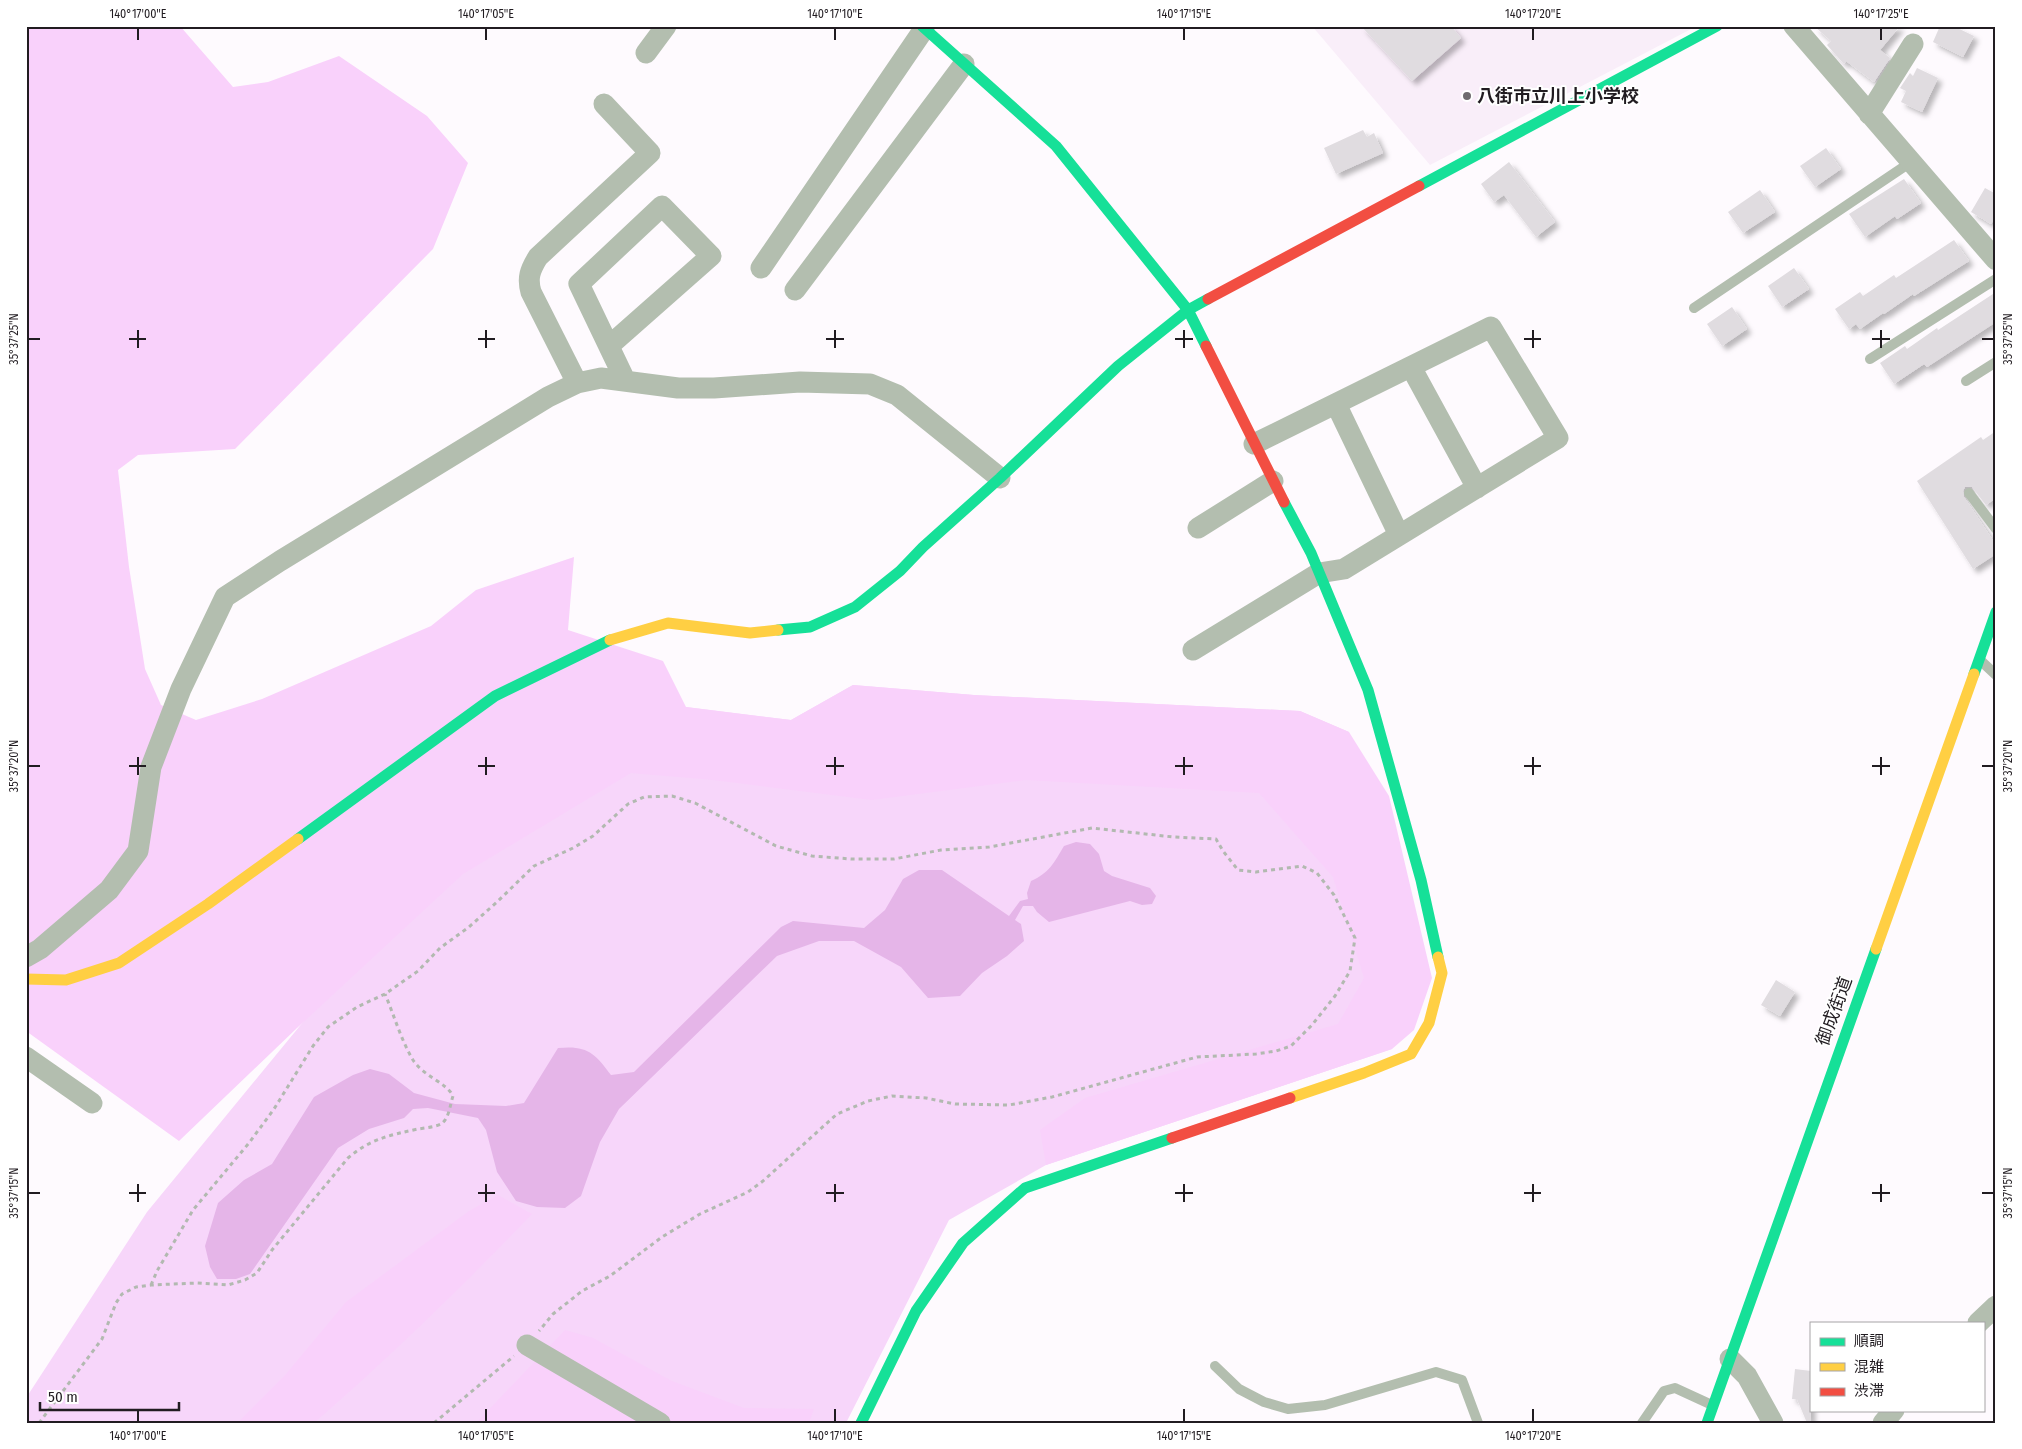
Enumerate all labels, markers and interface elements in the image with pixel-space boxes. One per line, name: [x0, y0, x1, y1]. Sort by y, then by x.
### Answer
text: 140°17'00"E: [110, 7, 167, 21]
text: 140°17'05"E: [458, 7, 514, 21]
text: 140°17'10"E: [807, 7, 863, 21]
text: 140°17'15"E: [1157, 7, 1212, 21]
text: 140°17'20"E: [1505, 7, 1561, 21]
text: 140°17'25"E: [1853, 7, 1909, 21]
place label: 八街市立川上小学校: [1477, 85, 1639, 107]
marker: 八街市立川上小学校: [1461, 90, 1473, 102]
text: 35°37'25"N: [7, 313, 21, 365]
text: 35°37'25"N: [2001, 313, 2015, 365]
text: 35°37'20"N: [7, 740, 21, 792]
text: 35°37'20"N: [2001, 740, 2015, 792]
street label: 御成街道: [1811, 973, 1857, 1049]
text: 35°37'15"N: [7, 1168, 21, 1218]
text: 35°37'15"N: [2001, 1168, 2015, 1218]
legend: [1810, 1322, 1984, 1412]
text: 順調: [1854, 1332, 1884, 1350]
text: 混雑: [1854, 1358, 1884, 1376]
scale bar: [40, 1379, 179, 1411]
text: 渋滞: [1854, 1382, 1884, 1400]
text: 50 m: [48, 1388, 78, 1406]
text: 140°17'00"E: [110, 1429, 167, 1443]
text: 140°17'05"E: [458, 1429, 514, 1443]
text: 140°17'10"E: [807, 1429, 863, 1443]
text: 140°17'15"E: [1157, 1429, 1212, 1443]
text: 140°17'20"E: [1505, 1429, 1561, 1443]

